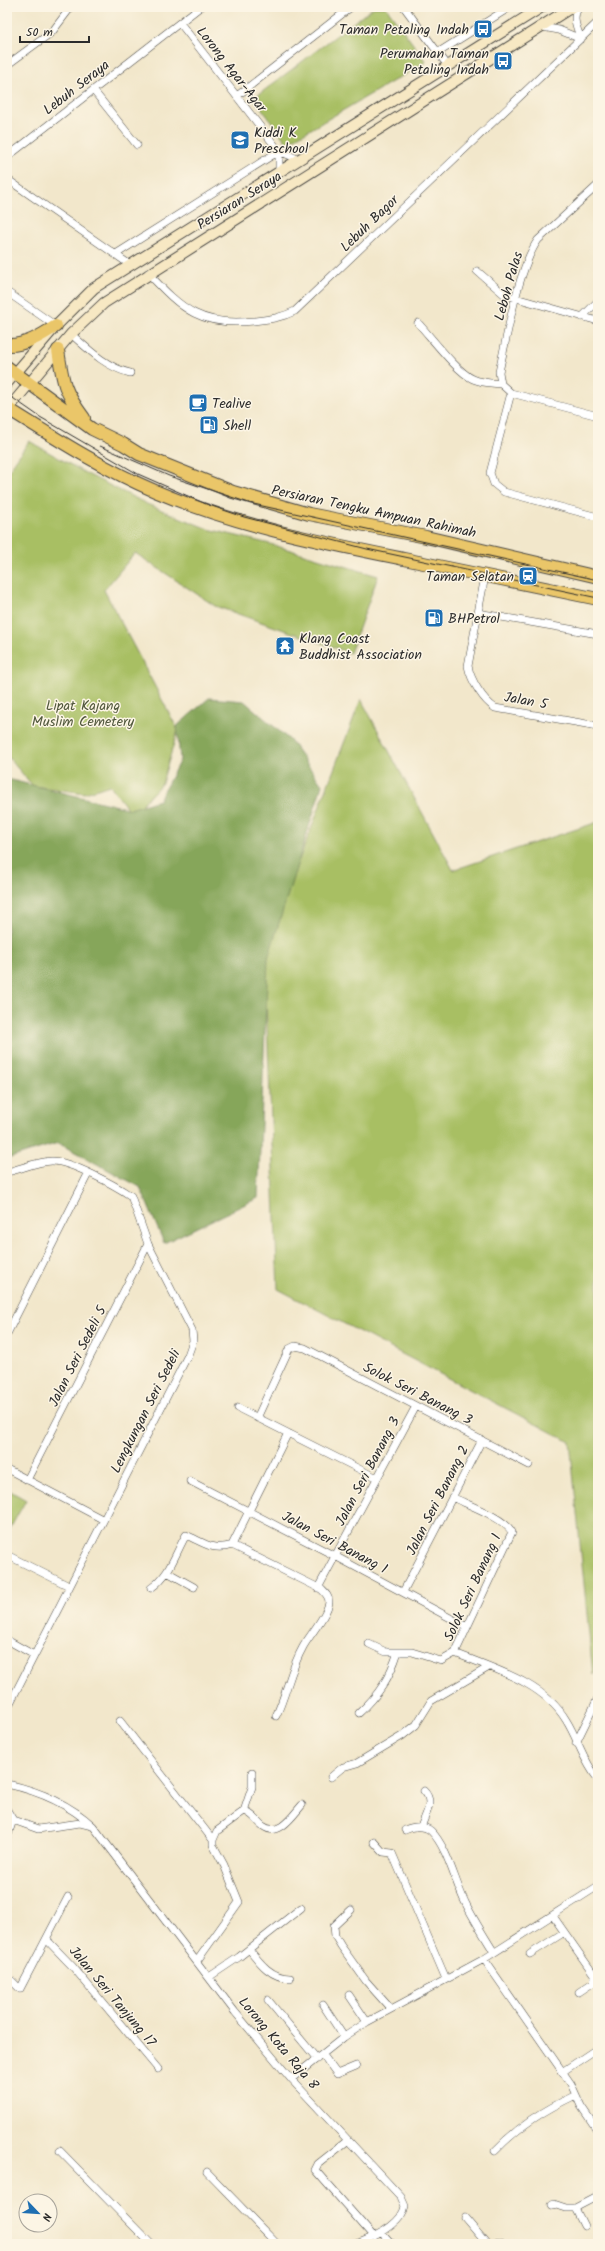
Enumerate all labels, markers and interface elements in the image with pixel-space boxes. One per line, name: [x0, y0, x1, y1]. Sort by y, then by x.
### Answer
scale bar: [20, 18, 89, 44]
bus stop icon: Taman Petaling Indah: [472, 18, 494, 40]
place label: Taman Petaling Indah: [339, 19, 469, 41]
street label: Lorong Agar-Agar: [191, 22, 273, 118]
text: 50 m: [26, 23, 53, 42]
place label: Perumahan Taman Petaling Indah: [380, 43, 489, 81]
bus stop icon: Perumahan Taman Petaling Indah: [492, 50, 514, 72]
street label: Lebuh Seraya: [39, 55, 115, 121]
place label: Kiddi K Preschool: [254, 122, 309, 160]
school or university icon: Kiddi K Preschool: [229, 129, 251, 151]
street label: Persiaran Seraya: [193, 166, 286, 236]
street label: Lebuh Bagor: [335, 189, 405, 257]
street label: Leboh Palas: [489, 249, 529, 323]
cafe icon: Tealive: [187, 392, 209, 414]
place label: Tealive: [212, 393, 252, 415]
fuel station icon: Shell: [198, 414, 220, 436]
place label: Shell: [223, 415, 252, 437]
street label: Persiaran Tengku Ampuan Rahimah: [269, 479, 478, 544]
station icon: Taman Selatan: [517, 565, 539, 587]
place label: Taman Selatan: [426, 566, 514, 588]
fuel station icon: BHPetrol: [423, 607, 445, 629]
place label: BHPetrol: [448, 608, 501, 630]
place label: Klang Coast Buddhist Association: [299, 628, 422, 666]
temple icon: Klang Coast Buddhist Association: [274, 635, 296, 657]
street label: Jalan 5: [502, 686, 551, 716]
park label: Lipat Kajang Muslim Cemetery: [32, 695, 135, 733]
street label: Jalan Seri Sedeli 5: [43, 1301, 113, 1411]
street label: Lengkungan Seri Sedeli: [105, 1345, 187, 1477]
street label: Solok Seri Banang 3: [359, 1357, 476, 1431]
street label: Jalan Seri Banang 3: [330, 1413, 406, 1530]
street label: Jalan Seri Banang 2: [401, 1442, 475, 1559]
street label: Jalan Seri Banang 1: [278, 1506, 391, 1580]
street label: Solok Seri Banang 1: [438, 1530, 508, 1645]
street label: Jalan Seri Tanjung 17: [63, 1941, 161, 2052]
street label: Lorong Kota Raja 8: [233, 1992, 324, 2096]
north arrow: [18, 2193, 58, 2233]
text: N: [37, 2210, 56, 2224]

